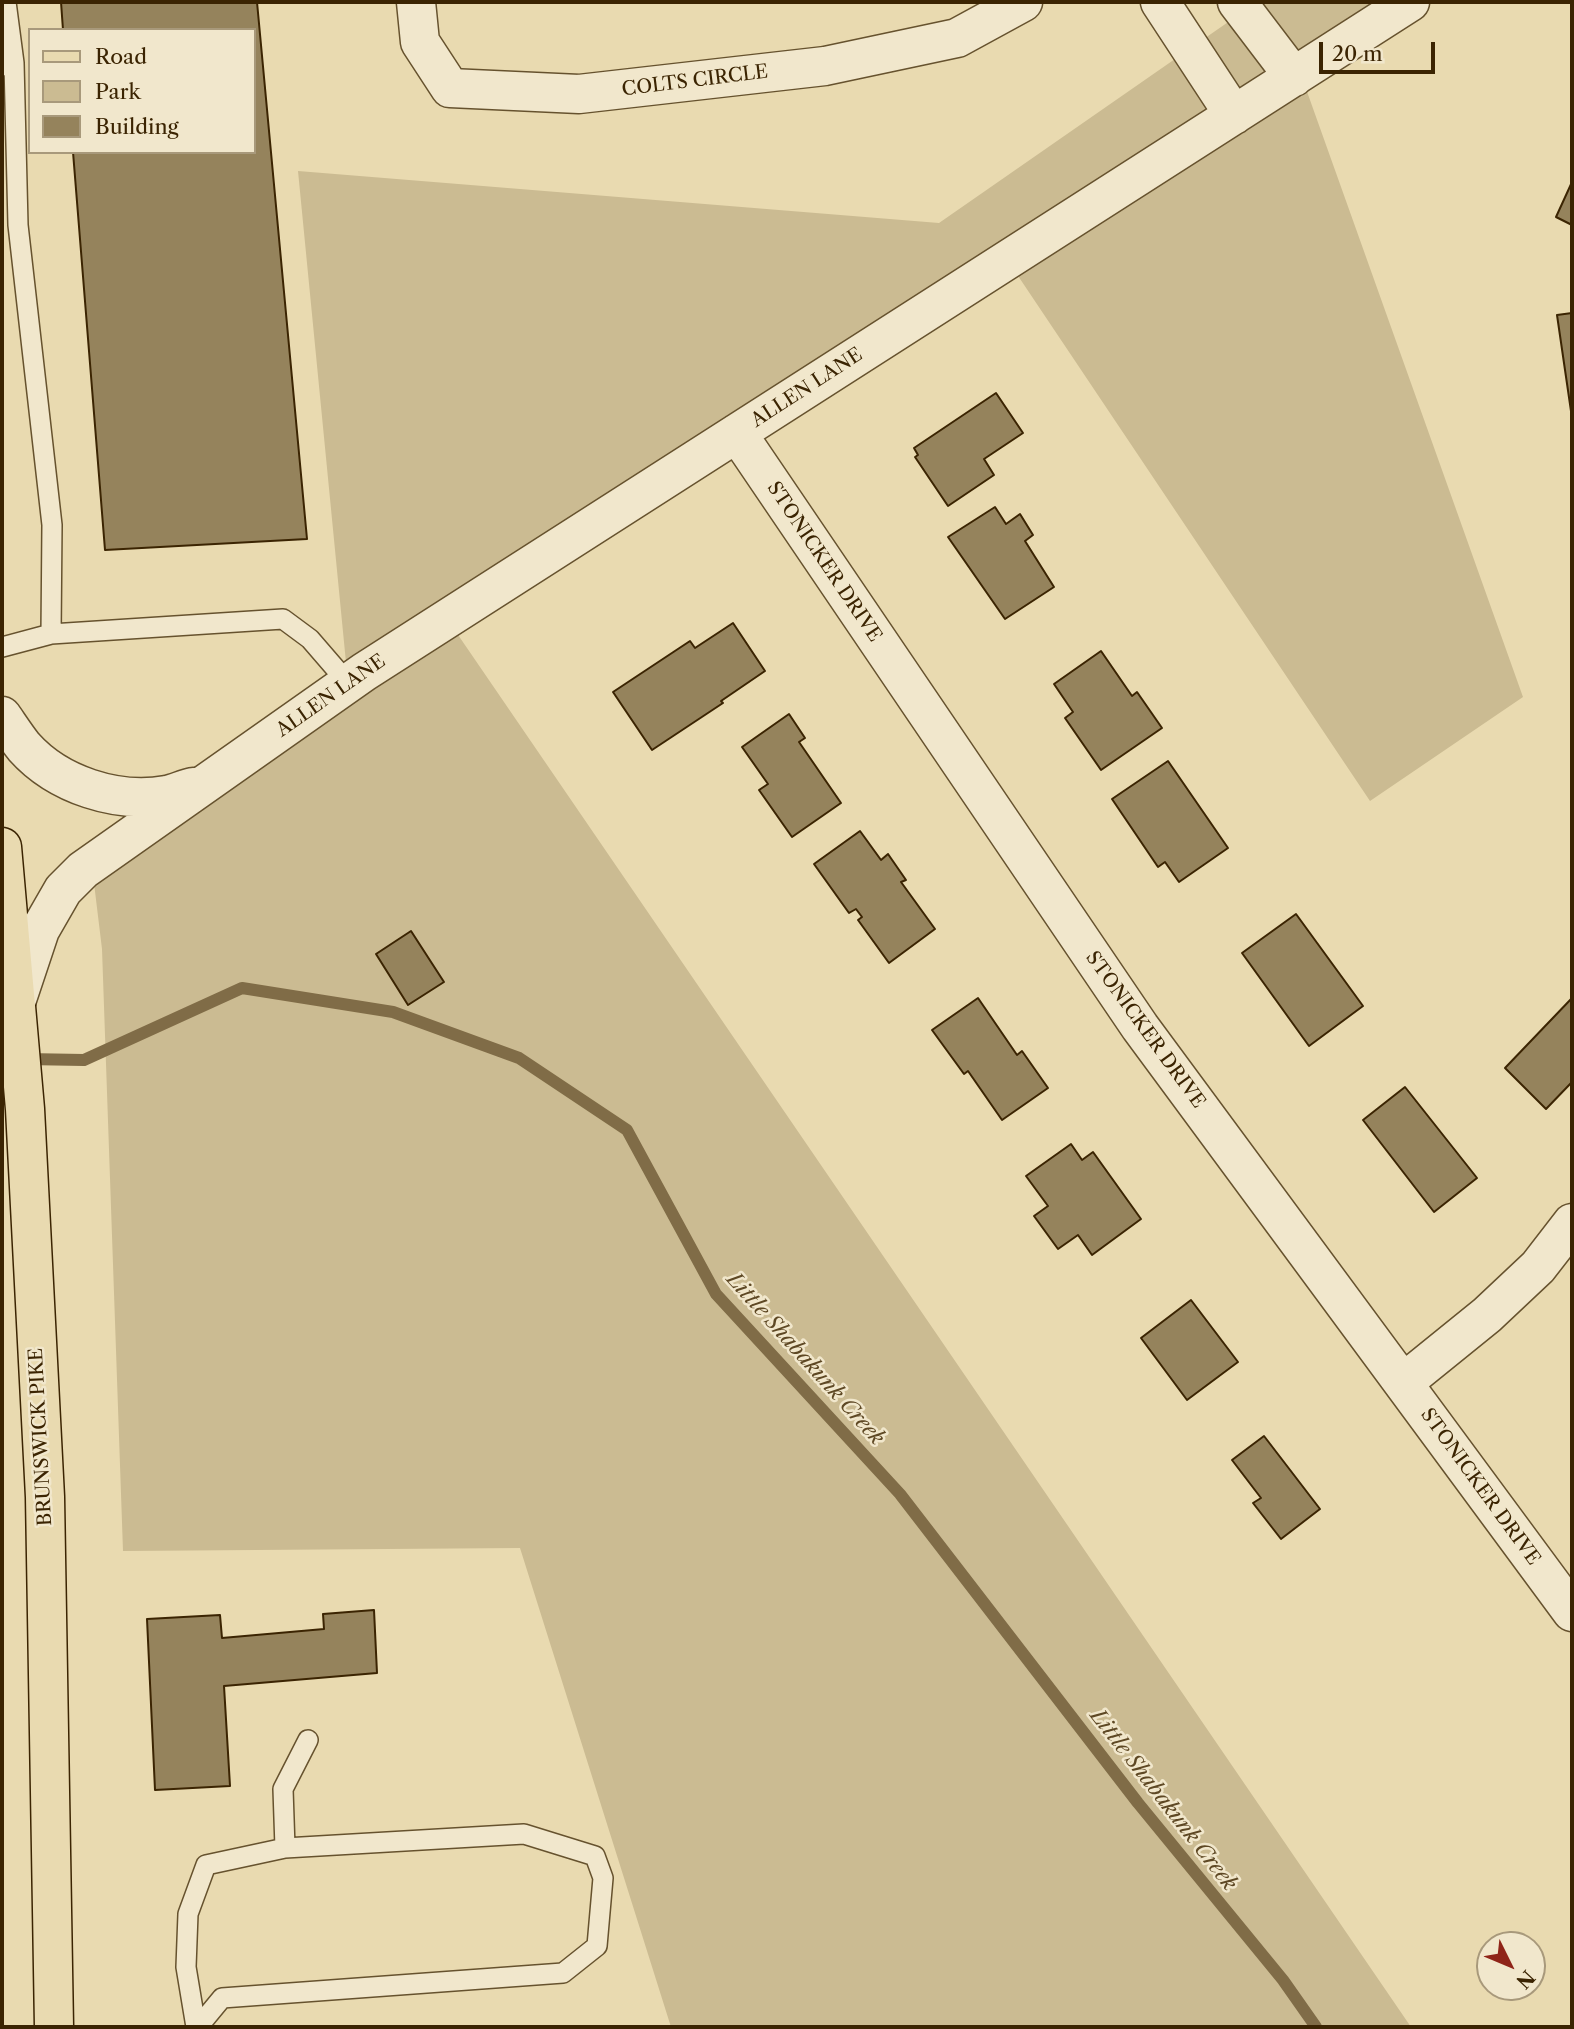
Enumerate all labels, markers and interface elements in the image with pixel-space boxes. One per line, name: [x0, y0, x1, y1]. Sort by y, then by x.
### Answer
legend: [28, 28, 256, 154]
scale bar: [1322, 28, 1438, 72]
text: 20 m: [1332, 41, 1383, 66]
text: Road: [95, 44, 147, 69]
street label: COLTS CIRCLE: [621, 61, 769, 101]
text: Park: [95, 79, 141, 104]
text: Building: [95, 114, 179, 139]
street label: ALLEN LANE: [747, 344, 867, 432]
street label: STONICKER DRIVE: [762, 478, 886, 646]
street label: ALLEN LANE: [272, 650, 390, 742]
street label: STONICKER DRIVE: [1080, 947, 1210, 1113]
water label: Little Shabakunk Creek: [721, 1268, 889, 1450]
street label: BRUNSWICK PIKE: [25, 1347, 57, 1527]
street label: STONICKER DRIVE: [1415, 1404, 1545, 1570]
water label: Little Shabakunk Creek: [1084, 1704, 1242, 1896]
north arrow: [1476, 1931, 1546, 2001]
text: N: [1511, 1965, 1539, 1993]

